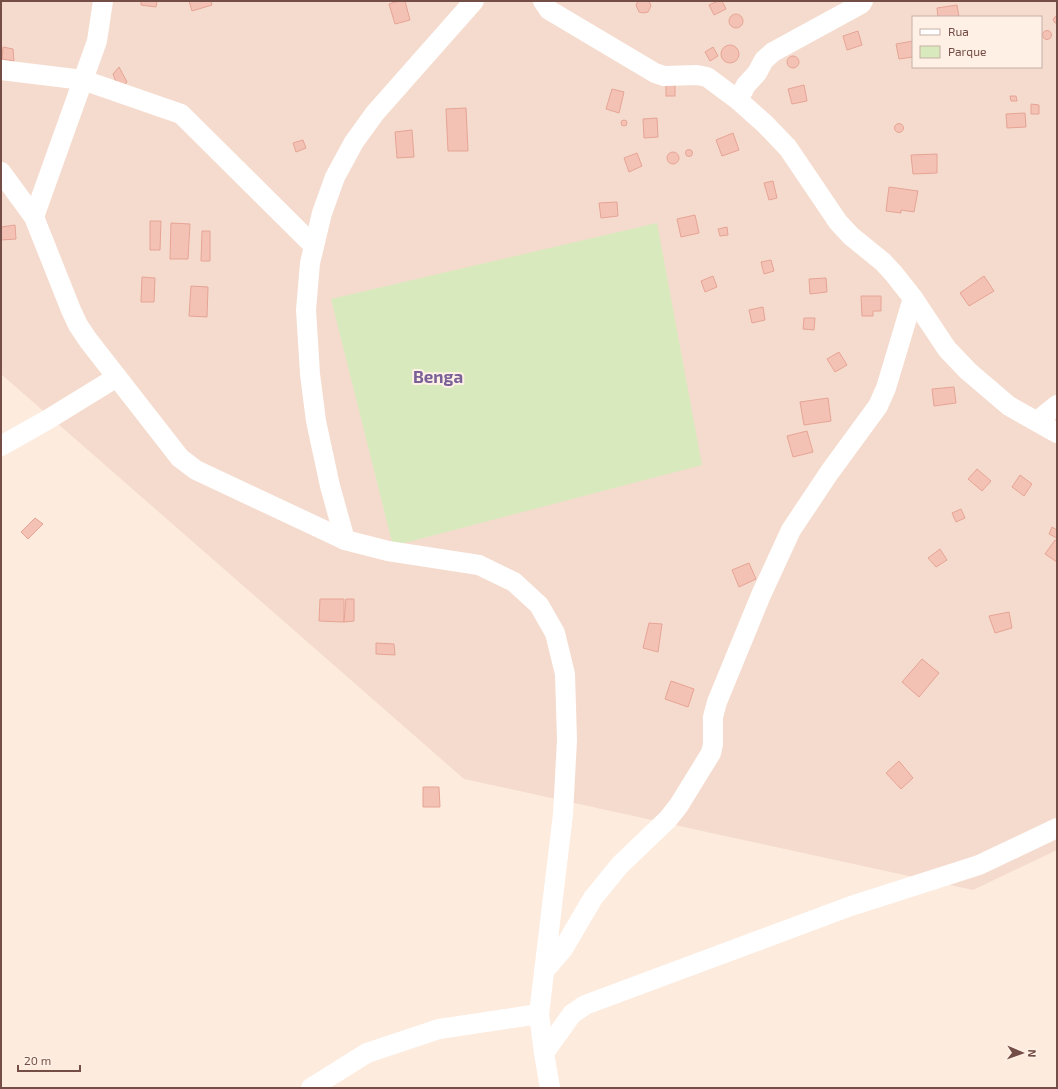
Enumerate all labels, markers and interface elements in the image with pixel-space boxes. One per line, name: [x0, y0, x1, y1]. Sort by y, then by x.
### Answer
legend: [912, 16, 1042, 68]
text: Rua: [948, 24, 969, 38]
text: Parque: [948, 44, 986, 58]
district label: Benga: [413, 366, 463, 386]
north arrow: [1002, 1033, 1042, 1073]
scale bar: [18, 1047, 80, 1073]
text: N: [1026, 1049, 1039, 1058]
text: 20 m: [24, 1053, 51, 1067]

